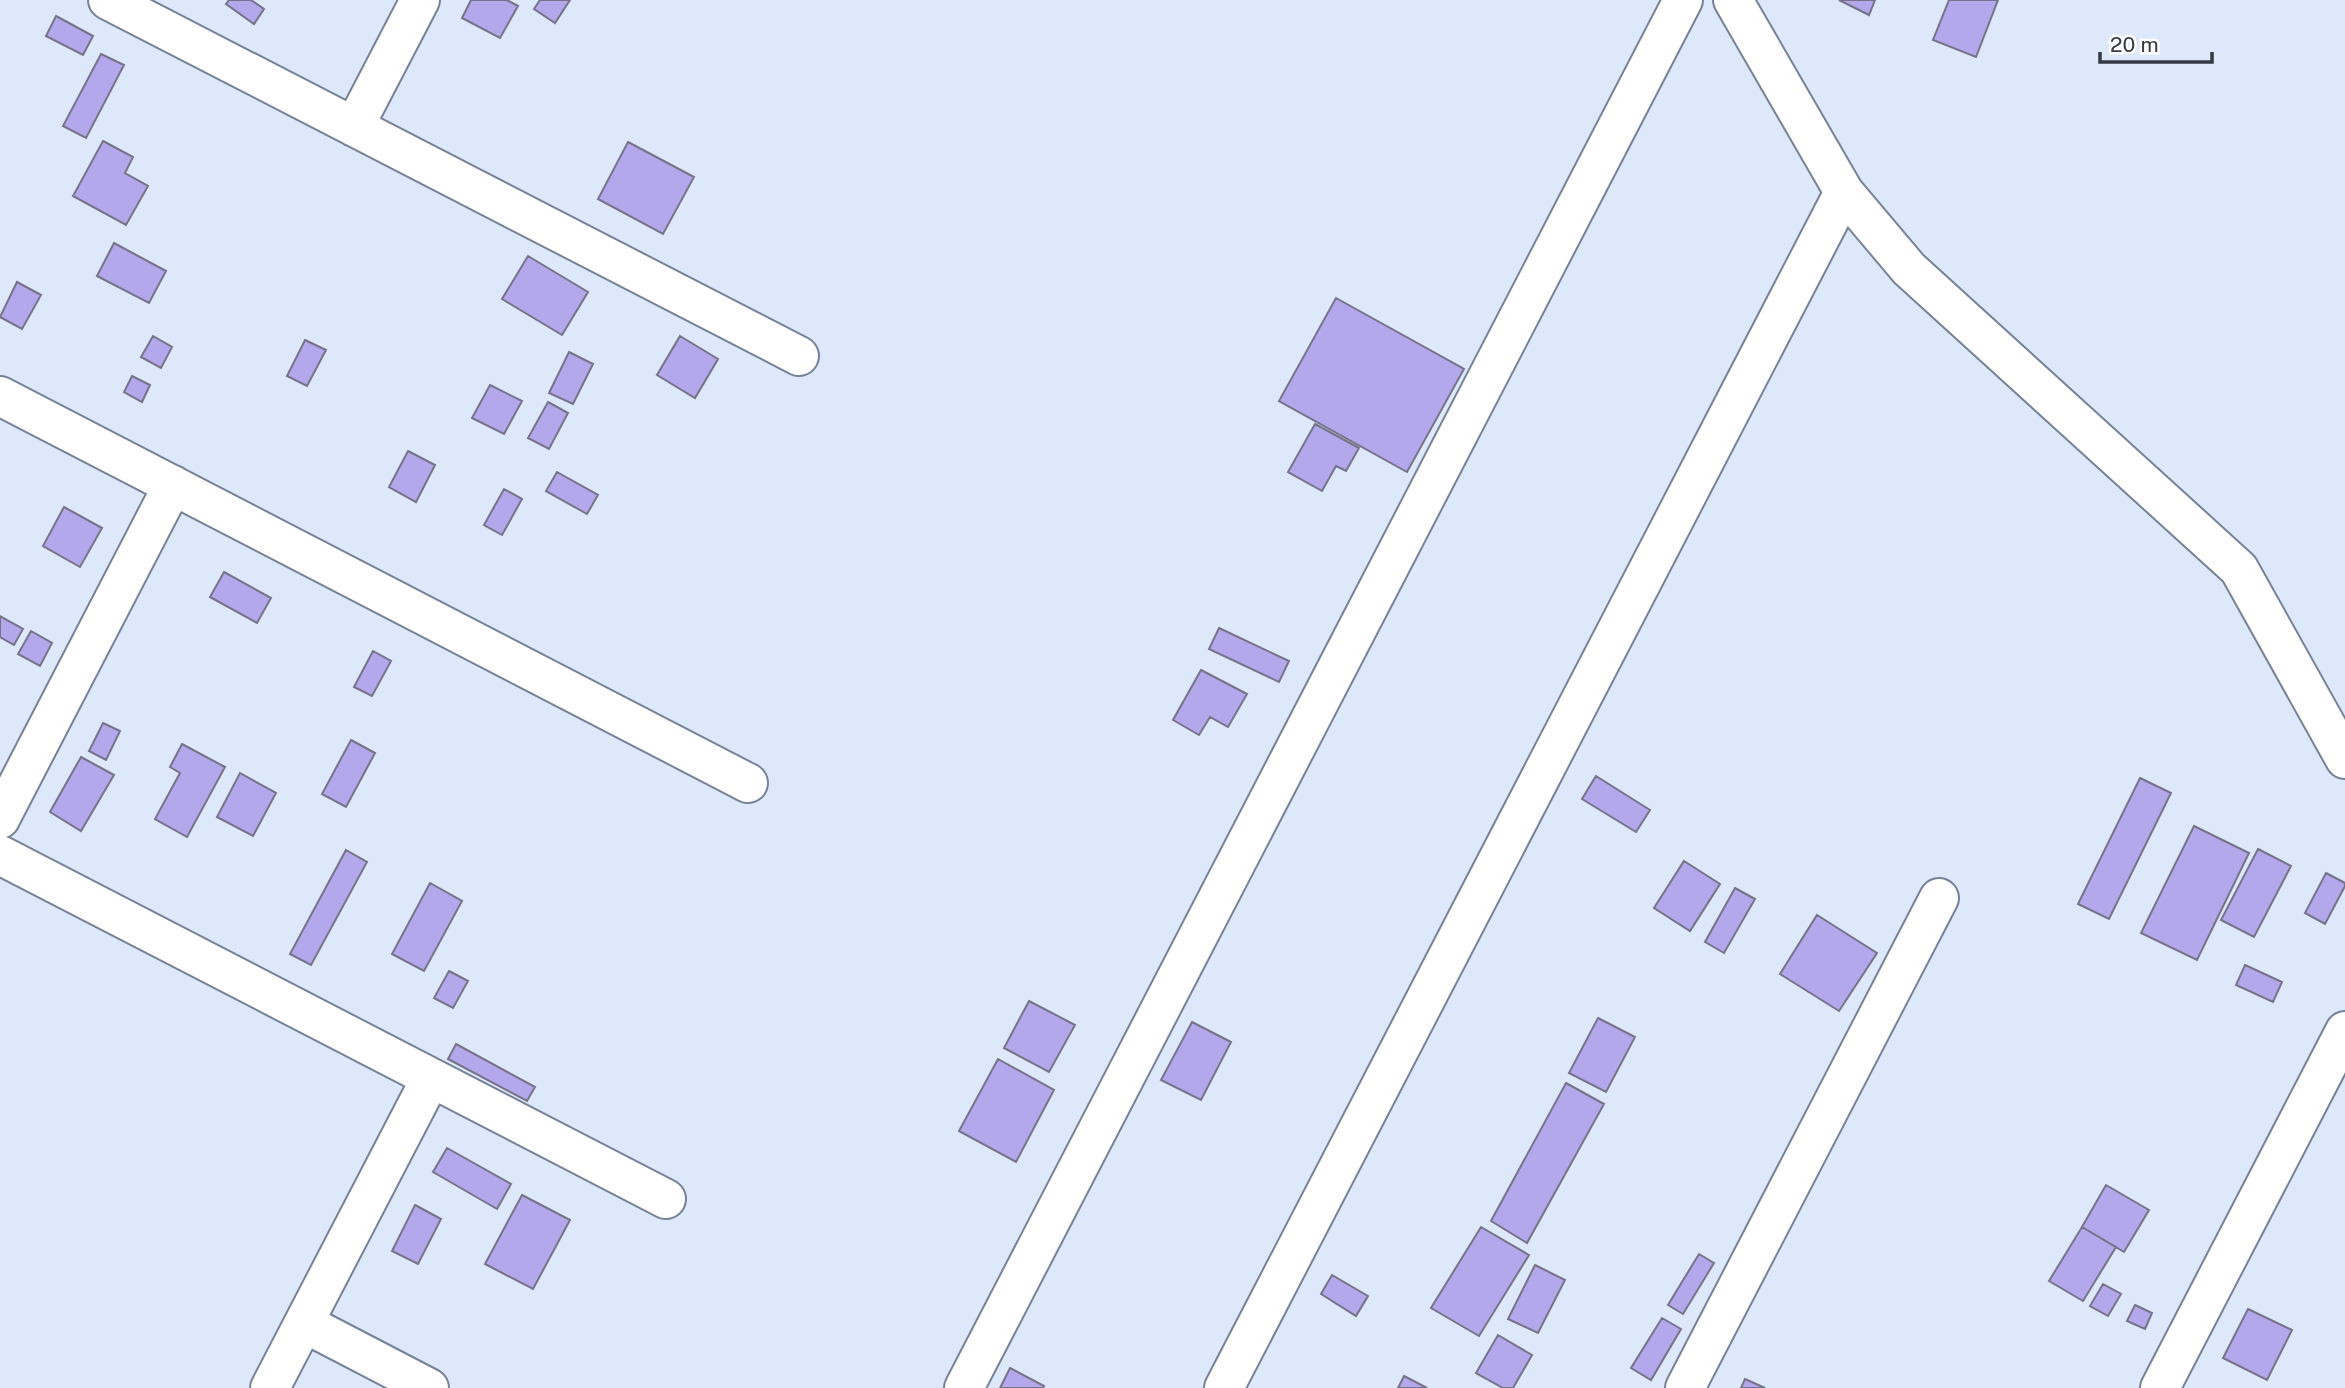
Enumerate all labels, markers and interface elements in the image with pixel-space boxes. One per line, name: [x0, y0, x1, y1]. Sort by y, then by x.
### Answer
scale bar: [2100, 21, 2212, 65]
text: 20 m: [2110, 32, 2159, 57]

